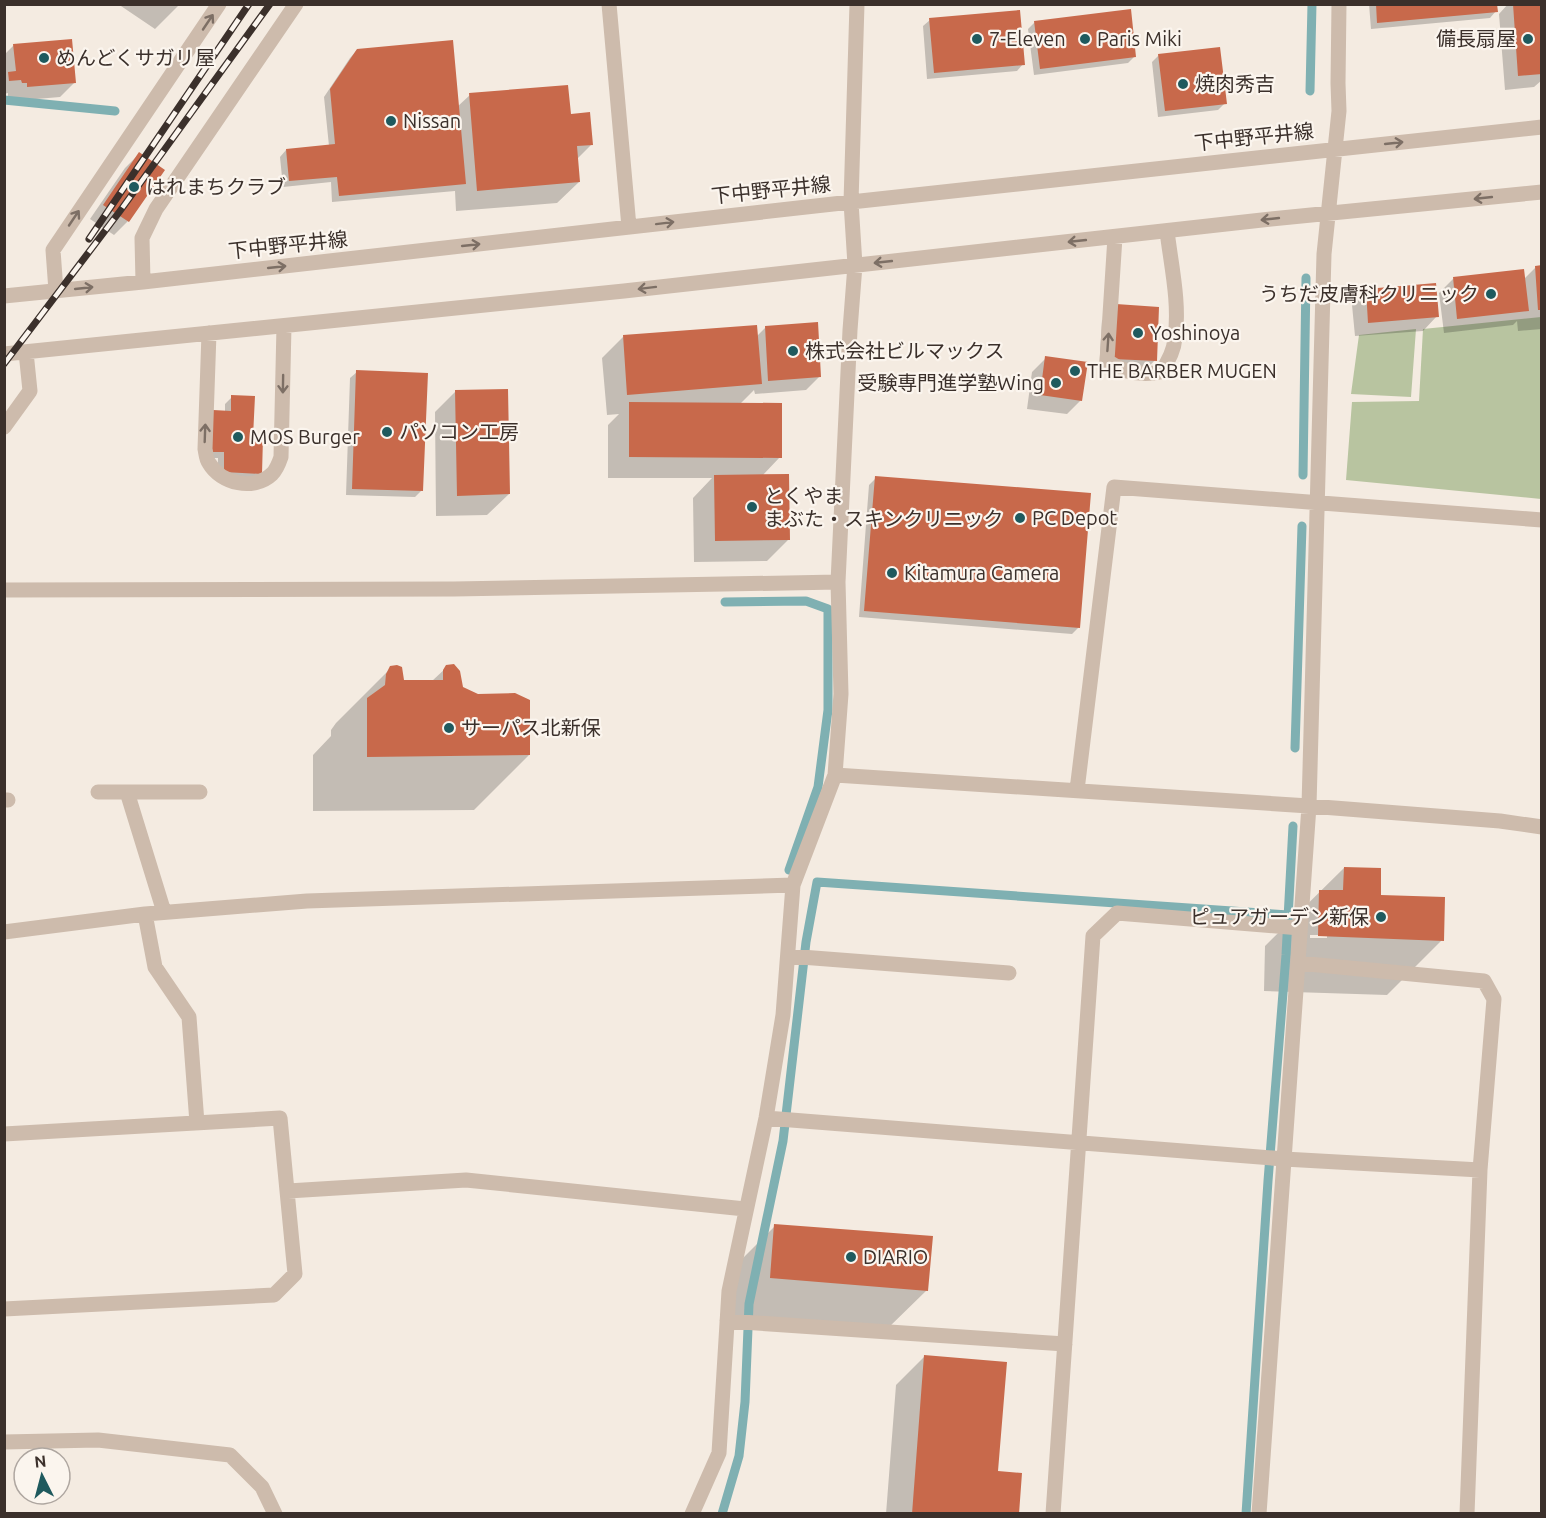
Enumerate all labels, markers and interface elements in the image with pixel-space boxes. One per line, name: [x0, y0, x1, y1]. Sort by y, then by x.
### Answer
one-way arrow: [202, 14, 214, 31]
place label: 7-Eleven: [989, 27, 1066, 50]
place label: Paris Miki: [1097, 27, 1182, 50]
place label: 備長扇屋: [1436, 27, 1516, 50]
marker: 7-Eleven: [970, 32, 984, 46]
marker: Paris Miki: [1078, 32, 1092, 46]
marker: 備長扇屋: [1521, 32, 1535, 46]
place label: めんどくサガリ屋: [56, 46, 215, 69]
marker: めんどくサガリ屋: [37, 51, 51, 65]
place label: 焼肉秀吉: [1195, 72, 1275, 95]
marker: 焼肉秀吉: [1176, 77, 1190, 91]
place label: Nissan: [403, 109, 461, 132]
marker: Nissan: [384, 114, 398, 128]
street label: 下中野平井線: [1193, 119, 1315, 154]
one-way arrow: [1384, 137, 1403, 148]
street label: 下中野平井線: [710, 172, 832, 207]
place label: はれまちクラブ: [146, 175, 286, 198]
marker: はれまちクラブ: [127, 180, 141, 194]
one-way arrow: [1474, 193, 1494, 204]
one-way arrow: [68, 210, 80, 227]
one-way arrow: [1261, 214, 1281, 225]
one-way arrow: [655, 217, 674, 228]
street label: 下中野平井線: [227, 227, 349, 262]
one-way arrow: [1067, 236, 1087, 247]
one-way arrow: [461, 239, 481, 250]
one-way arrow: [873, 257, 893, 268]
one-way arrow: [267, 261, 287, 272]
one-way arrow: [73, 282, 93, 293]
place label: うちだ皮膚科クリニック: [1259, 282, 1479, 305]
one-way arrow: [638, 283, 658, 294]
marker: うちだ皮膚科クリニック: [1484, 287, 1498, 301]
place label: Yoshinoya: [1150, 321, 1240, 344]
marker: Yoshinoya: [1131, 326, 1145, 340]
one-way arrow: [1103, 332, 1114, 352]
place label: 株式会社ビルマックス: [805, 339, 1004, 362]
marker: 株式会社ビルマックス: [786, 344, 800, 358]
place label: THE BARBER MUGEN: [1087, 359, 1277, 382]
marker: THE BARBER MUGEN: [1068, 364, 1082, 378]
place label: 受験専門進学塾Wing: [857, 371, 1044, 394]
one-way arrow: [277, 374, 289, 394]
marker: 受験専門進学塾Wing: [1049, 376, 1063, 390]
place label: パソコン工房: [399, 420, 519, 443]
one-way arrow: [200, 424, 211, 444]
place label: MOS Burger: [250, 425, 360, 448]
marker: パソコン工房: [380, 425, 394, 439]
marker: MOS Burger: [231, 430, 245, 444]
place label: とくやま まぶた・スキンクリニック: [764, 484, 1003, 530]
marker: とくやま まぶた・スキンクリニック: [745, 500, 759, 514]
place label: PC Depot: [1032, 506, 1117, 529]
marker: PC Depot: [1013, 511, 1027, 525]
place label: Kitamura Camera: [904, 561, 1059, 584]
marker: Kitamura Camera: [885, 566, 899, 580]
place label: サーパス北新保: [461, 716, 601, 739]
marker: サーパス北新保: [442, 721, 456, 735]
place label: ピュアガーデン新保: [1189, 905, 1369, 928]
marker: ピュアガーデン新保: [1374, 910, 1388, 924]
place label: DIARIO: [863, 1245, 928, 1268]
marker: DIARIO: [844, 1250, 858, 1264]
north arrow: [12, 1446, 72, 1506]
text: N: [34, 1452, 47, 1471]

